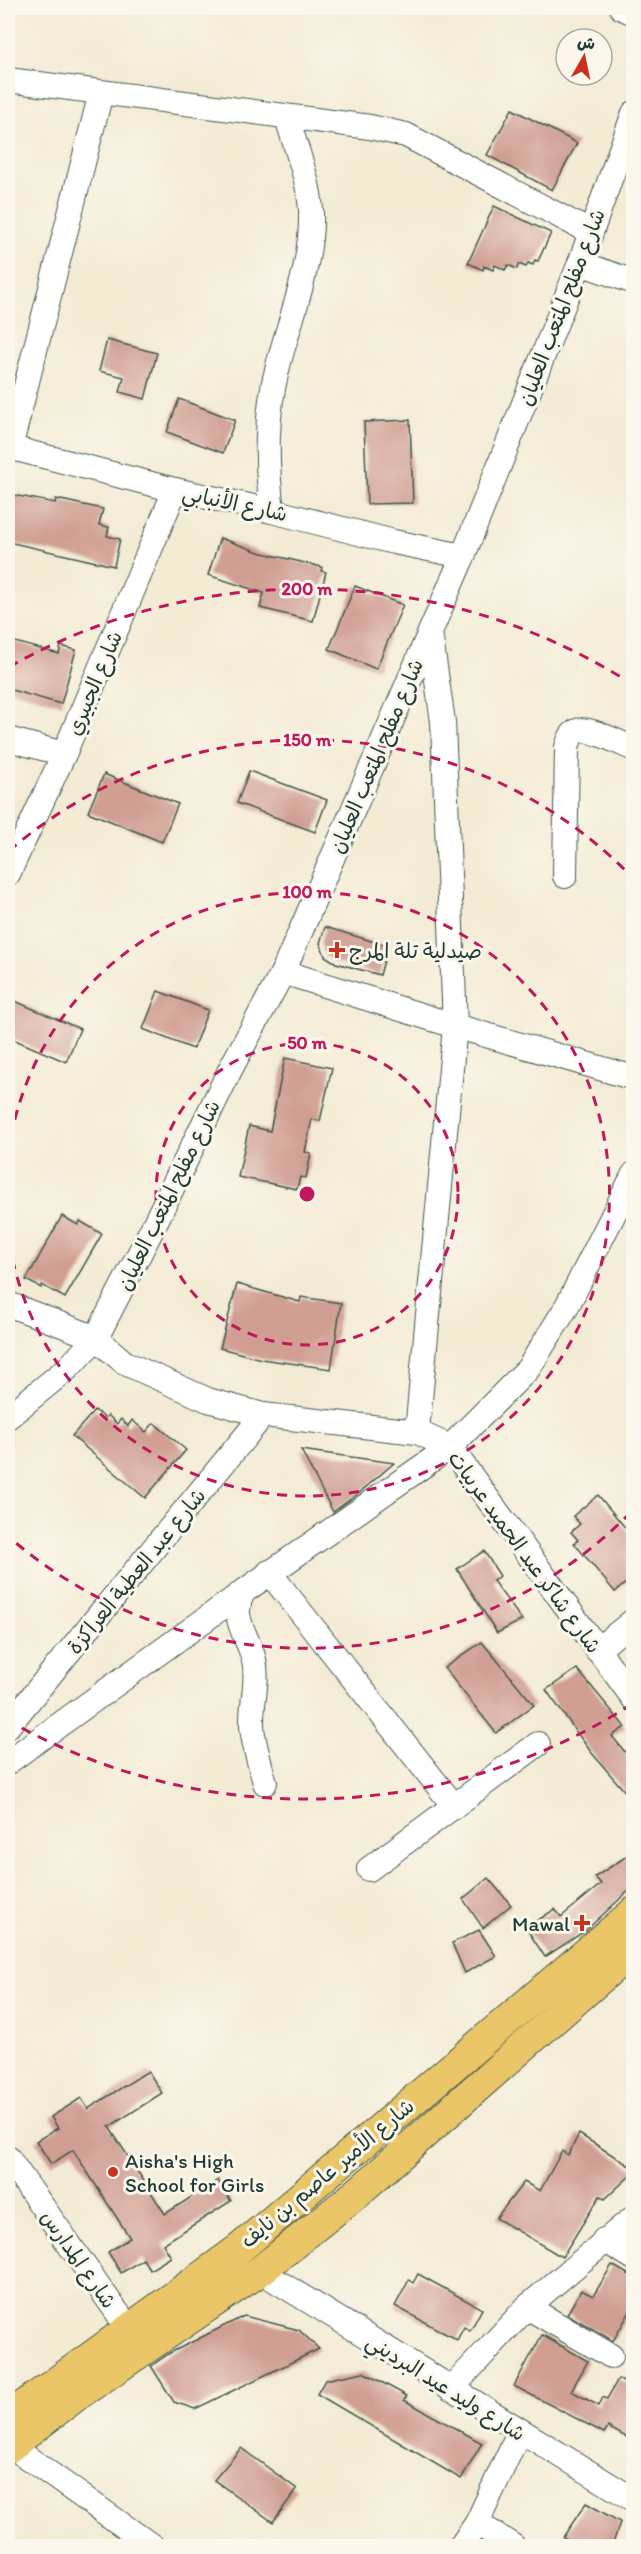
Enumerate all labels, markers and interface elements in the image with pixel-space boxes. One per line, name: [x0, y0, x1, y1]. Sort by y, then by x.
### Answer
north arrow: [554, 27, 614, 87]
text: ش: [576, 32, 596, 53]
street label: شارع مفلح المتعب العليان: [512, 205, 613, 410]
street label: شارع الأنبابي: [179, 479, 290, 533]
text: 200 m: [282, 578, 333, 600]
street label: شارع الجبيري: [61, 627, 130, 740]
street label: شارع مفلح المتعب العليان: [324, 655, 431, 858]
text: 150 m: [283, 729, 332, 751]
text: 100 m: [282, 881, 333, 903]
place label: صيدلية تلة المرج: [349, 938, 482, 965]
marker: صيدلية تلة المرج: [330, 943, 344, 957]
text: 50 m: [287, 1032, 328, 1054]
street label: شارع مفلح المتعب العليان: [111, 1096, 228, 1296]
centre of rings: [297, 1184, 317, 1204]
street label: شارع شاكر عبد الحميد عربيات: [441, 1446, 607, 1660]
street label: شارع عبد العطية العراكزة: [61, 1483, 213, 1661]
place label: Mawal: [512, 1911, 570, 1936]
marker: Mawal: [575, 1916, 589, 1930]
street label: شارع الأمير عاصم بن نايف: [234, 2092, 421, 2256]
place label: Aisha's High School for Girls: [125, 2148, 264, 2197]
marker: Aisha's High School for Girls: [106, 2165, 120, 2179]
street label: شارع المدارس: [33, 2205, 122, 2315]
street label: شارع وليد عيد البرديني: [358, 2328, 530, 2452]

